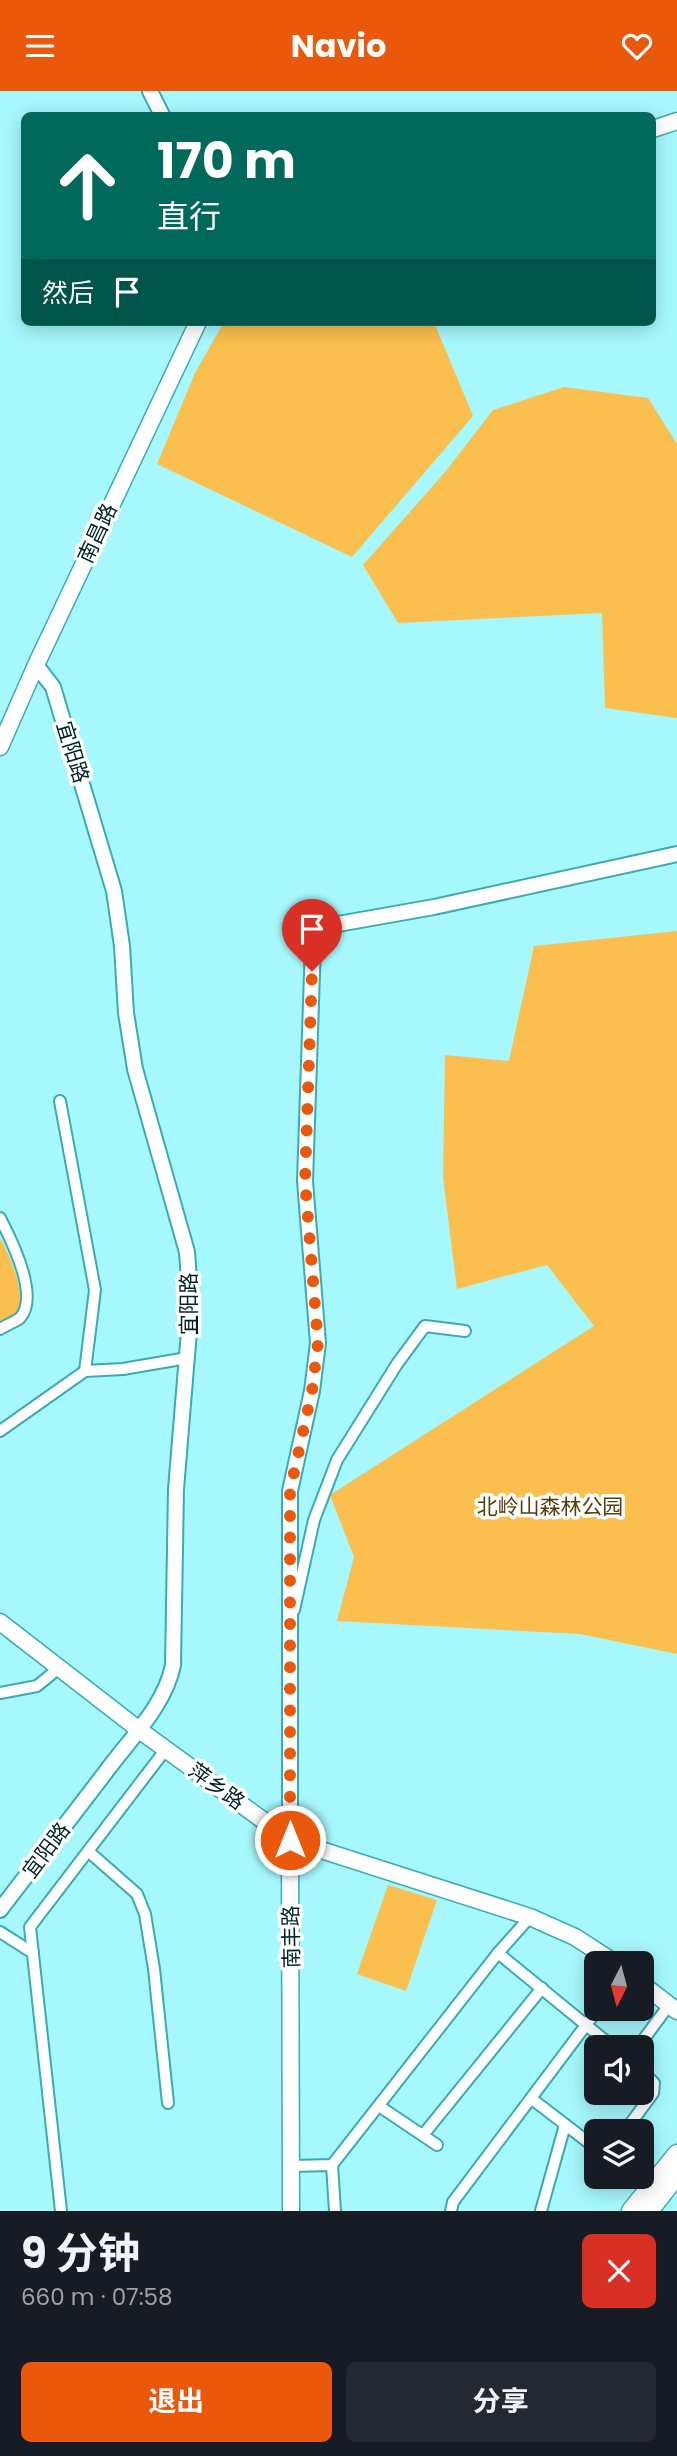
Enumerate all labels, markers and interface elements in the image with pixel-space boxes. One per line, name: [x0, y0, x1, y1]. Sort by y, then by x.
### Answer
text: Navio: [291, 23, 386, 68]
icon: menu: [21, 27, 59, 65]
icon: heart: [618, 27, 656, 65]
text: 170 m: [157, 127, 296, 195]
icon: ahead: [42, 140, 133, 231]
text: 直行: [157, 194, 221, 239]
icon: arrive: [108, 273, 146, 311]
text: 然后: [42, 275, 94, 311]
street label: 南昌路: [71, 498, 123, 568]
street label: 宜阳路: [50, 718, 96, 786]
pin: [282, 899, 342, 971]
icon: arrive: [293, 910, 331, 948]
street label: 宜阳路: [174, 1273, 203, 1336]
park label: 北岭山森林公园: [477, 1492, 624, 1521]
street label: 萍乡路: [183, 1756, 251, 1816]
position arrow: [253, 1803, 327, 1877]
street label: 宜阳路: [15, 1816, 77, 1884]
street label: 南丰路: [276, 1905, 306, 1969]
north arrow: [584, 1951, 654, 2021]
map controls: [584, 1951, 654, 2189]
button: sound: [584, 2035, 654, 2105]
button: layers: [584, 2119, 654, 2189]
text: 9 分钟: [21, 2224, 140, 2283]
button: close: [582, 2234, 656, 2308]
text: 660 m · 07:58: [21, 2281, 173, 2313]
button: 退出: [21, 2362, 332, 2442]
button: 分享: [346, 2362, 656, 2442]

